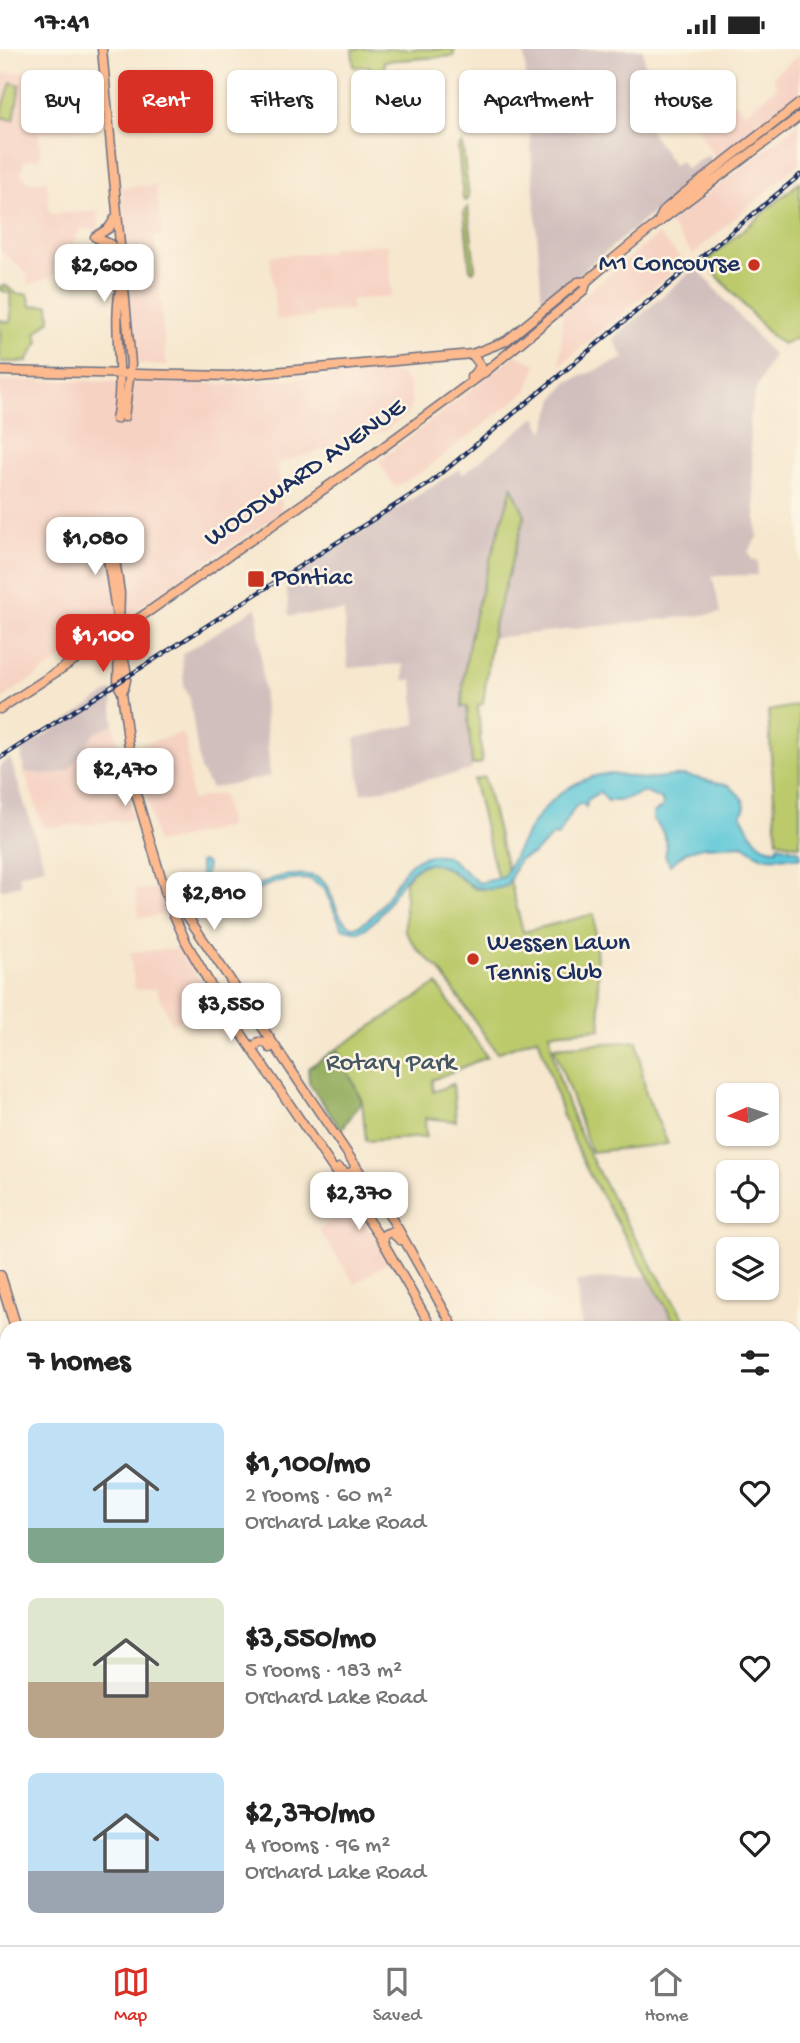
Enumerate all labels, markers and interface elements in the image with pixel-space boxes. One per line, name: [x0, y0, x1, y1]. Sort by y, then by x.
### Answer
text: 17:41: [35, 9, 90, 40]
chip: Buy: [21, 70, 104, 133]
chip: Rent: [118, 70, 213, 133]
chip: Filters: [227, 70, 337, 133]
chip: New: [351, 70, 445, 133]
chip: Apartment: [459, 70, 616, 133]
chip: House: [630, 70, 736, 133]
pin: $2,600: [47, 245, 161, 304]
place label: M1 Concourse: [599, 250, 741, 281]
text: $2,600: [71, 253, 137, 280]
marker: M1 Concourse: [746, 257, 762, 273]
street label: WOODWARD AVENUE: [199, 392, 413, 555]
pin: $1,080: [38, 517, 152, 577]
text: $1,080: [62, 526, 128, 553]
place label: Pontiac: [271, 564, 353, 595]
marker: Pontiac: [246, 569, 266, 589]
pin: $1,100: [46, 615, 160, 674]
text: $1,100: [72, 623, 134, 650]
pin: $2,470: [68, 749, 182, 808]
text: $2,470: [93, 757, 157, 784]
pin: $2,810: [157, 873, 271, 932]
text: $2,810: [182, 881, 246, 908]
place label: Wessen Lawn Tennis Club: [485, 929, 631, 990]
marker: Wessen Lawn Tennis Club: [465, 951, 481, 967]
pin: $3,550: [174, 983, 288, 1043]
text: $3,550: [198, 992, 264, 1019]
park label: Rotary Park: [326, 1049, 458, 1080]
north arrow: [716, 1083, 779, 1146]
map controls: [716, 1083, 779, 1300]
button: locate: [716, 1160, 779, 1223]
pin: $2,370: [302, 1173, 416, 1232]
text: $2,370: [326, 1181, 392, 1208]
button: layers: [716, 1237, 779, 1300]
icon: filters: [736, 1344, 774, 1382]
text: 7 homes: [28, 1346, 130, 1381]
text: $1,100/mo: [245, 1448, 370, 1483]
icon: home: [84, 1451, 168, 1535]
icon: heart: [736, 1474, 774, 1512]
text: 2 rooms · 60 m²: [245, 1483, 392, 1510]
text: Orchard Lake Road: [245, 1510, 426, 1537]
text: $3,550/mo: [245, 1623, 376, 1658]
icon: home: [84, 1626, 168, 1710]
icon: heart: [736, 1649, 774, 1687]
text: 5 rooms · 183 m²: [245, 1658, 402, 1685]
text: Orchard Lake Road: [245, 1685, 426, 1712]
text: $2,370/mo: [245, 1798, 375, 1833]
icon: home: [84, 1801, 168, 1885]
icon: heart: [736, 1824, 774, 1862]
text: 4 rooms · 96 m²: [245, 1833, 390, 1860]
text: Orchard Lake Road: [245, 1860, 426, 1887]
tab: Map: [112, 1963, 150, 2028]
tab: Saved: [373, 1963, 421, 2028]
tab: Home: [644, 1963, 688, 2028]

